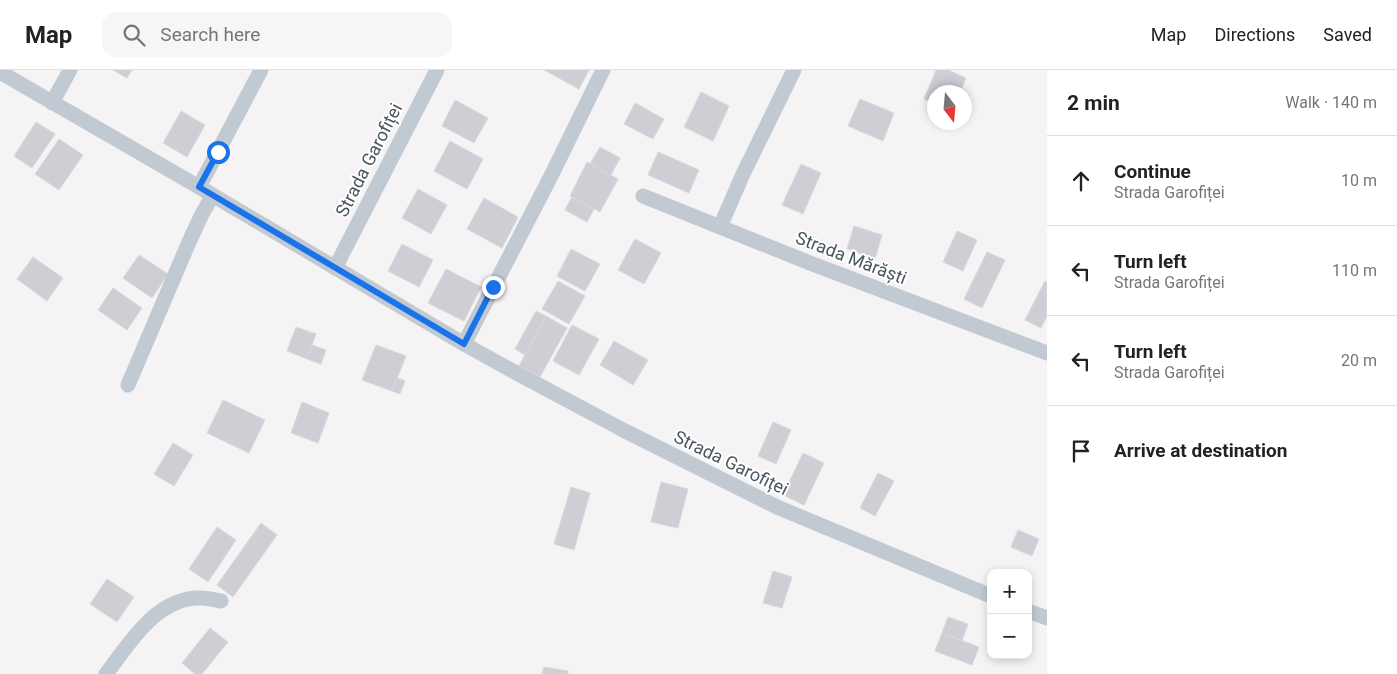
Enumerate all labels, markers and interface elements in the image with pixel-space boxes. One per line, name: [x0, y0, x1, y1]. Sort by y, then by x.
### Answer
search box: [102, 12, 452, 57]
text: Map: [25, 21, 72, 49]
icon: search: [120, 21, 148, 49]
text: Search here: [160, 23, 260, 46]
text: Map: [1151, 24, 1186, 45]
text: Directions: [1214, 24, 1295, 45]
text: Saved: [1323, 24, 1372, 45]
north arrow: [927, 85, 972, 130]
text: 2 min: [1067, 91, 1120, 115]
text: Walk · 140 m: [1285, 93, 1377, 112]
street label: Strada Garofiței: [331, 100, 407, 220]
route start: [207, 141, 230, 164]
text: Continue: [1114, 160, 1191, 183]
icon: ahead: [1067, 167, 1095, 195]
text: 10 m: [1341, 171, 1377, 190]
text: Strada Garofiței: [1114, 183, 1225, 202]
street label: Strada Mărăști: [792, 227, 910, 289]
text: Turn left: [1114, 250, 1187, 273]
icon: left: [1067, 257, 1095, 285]
text: 110 m: [1332, 261, 1377, 280]
text: Strada Garofiței: [1114, 273, 1225, 292]
route end: [482, 276, 505, 299]
text: Turn left: [1114, 340, 1187, 363]
icon: left: [1067, 347, 1095, 375]
text: 20 m: [1341, 351, 1377, 370]
text: Strada Garofiței: [1114, 363, 1225, 382]
street label: Strada Garofiței: [670, 426, 792, 500]
icon: arrive: [1067, 437, 1095, 465]
text: Arrive at destination: [1114, 439, 1287, 462]
map controls: [987, 569, 1032, 659]
button: +: [987, 569, 1032, 614]
button: −: [987, 614, 1032, 659]

